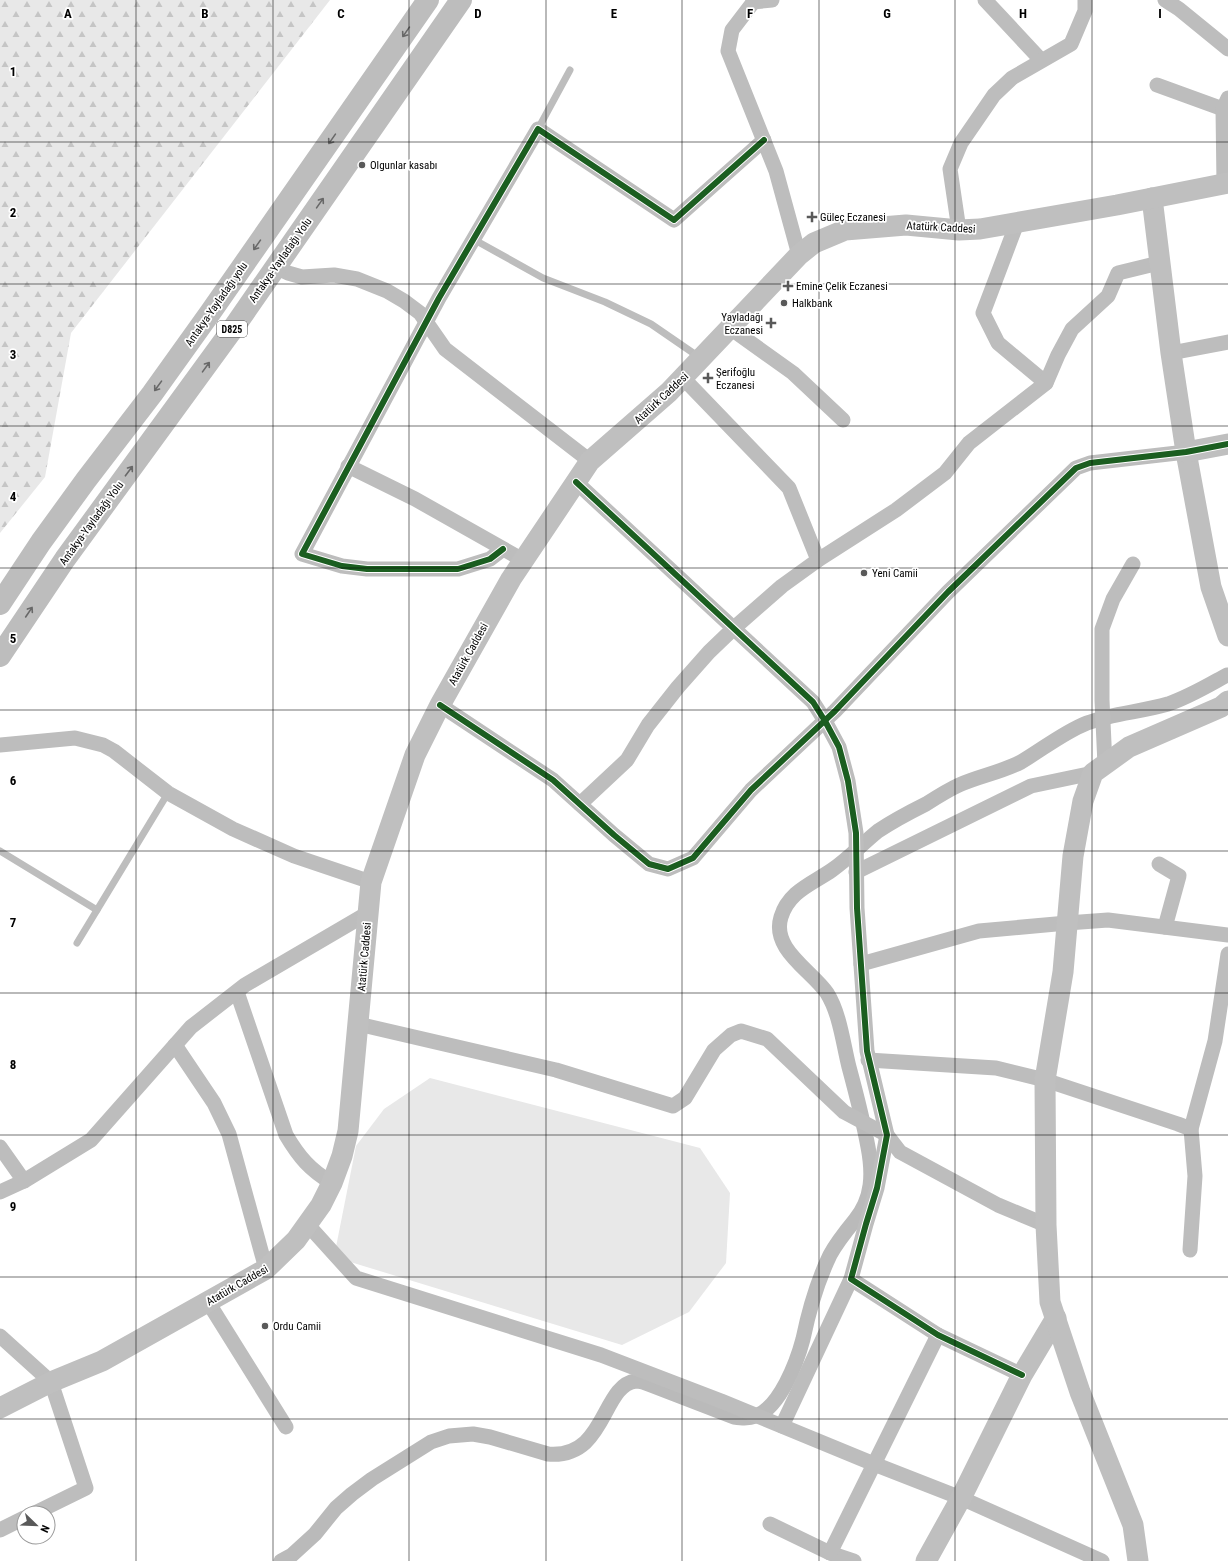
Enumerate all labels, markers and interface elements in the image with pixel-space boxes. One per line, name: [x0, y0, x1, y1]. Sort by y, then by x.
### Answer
text: A: [64, 6, 72, 21]
text: B: [201, 6, 209, 21]
text: C: [337, 6, 345, 21]
text: D: [474, 6, 482, 21]
text: E: [611, 6, 618, 21]
text: F: [747, 6, 753, 21]
text: G: [883, 6, 891, 21]
text: H: [1019, 6, 1027, 21]
text: I: [1158, 6, 1162, 21]
one-way arrow: [402, 26, 410, 37]
text: 1: [10, 64, 16, 79]
one-way arrow: [328, 133, 336, 144]
place label: Olgunlar kasabı: [370, 159, 437, 172]
marker: Olgunlar kasabı: [357, 160, 367, 170]
one-way arrow: [316, 197, 324, 208]
text: 2: [10, 205, 17, 220]
place label: Güleç Eczanesi: [820, 211, 886, 224]
marker: Güleç Eczanesi: [807, 212, 817, 222]
street label: Antakya-Yayladağı Yolu: [246, 215, 315, 305]
street label: Atatürk Caddesi: [906, 219, 976, 236]
one-way arrow: [253, 240, 261, 251]
street label: Antakya-Yayladağı yolu: [182, 260, 250, 349]
place label: Emine Çelik Eczanesi: [796, 280, 888, 293]
marker: Emine Çelik Eczanesi: [783, 281, 793, 291]
place label: Halkbank: [792, 297, 833, 310]
marker: Halkbank: [779, 298, 789, 308]
place label: Yayladağı Eczanesi: [721, 311, 763, 337]
marker: Yayladağı Eczanesi: [766, 318, 776, 328]
road number: D825: [217, 321, 247, 337]
text: 3: [10, 347, 16, 362]
one-way arrow: [202, 361, 210, 372]
place label: Şerifoğlu Eczanesi: [716, 366, 755, 392]
street label: Atatürk Caddesi: [632, 370, 691, 427]
marker: Şerifoğlu Eczanesi: [703, 373, 713, 383]
one-way arrow: [154, 380, 162, 391]
one-way arrow: [125, 466, 133, 477]
street label: Antakya-Yayladağı Yolu: [57, 479, 126, 568]
text: 4: [10, 489, 17, 504]
place label: Yeni Camii: [872, 567, 918, 580]
marker: Yeni Camii: [859, 568, 869, 578]
one-way arrow: [26, 606, 34, 618]
street label: Atatürk Caddesi: [446, 621, 491, 688]
text: 5: [10, 631, 17, 646]
text: 6: [10, 773, 17, 788]
text: 7: [10, 915, 17, 930]
street label: Atatürk Caddesi: [355, 922, 374, 992]
text: 8: [10, 1057, 16, 1072]
text: 9: [10, 1199, 16, 1214]
street label: Atatürk Caddesi: [204, 1262, 271, 1308]
place label: Ordu Camii: [273, 1320, 321, 1333]
marker: Ordu Camii: [260, 1321, 270, 1331]
north arrow: [16, 1505, 56, 1545]
text: N: [37, 1523, 52, 1535]

